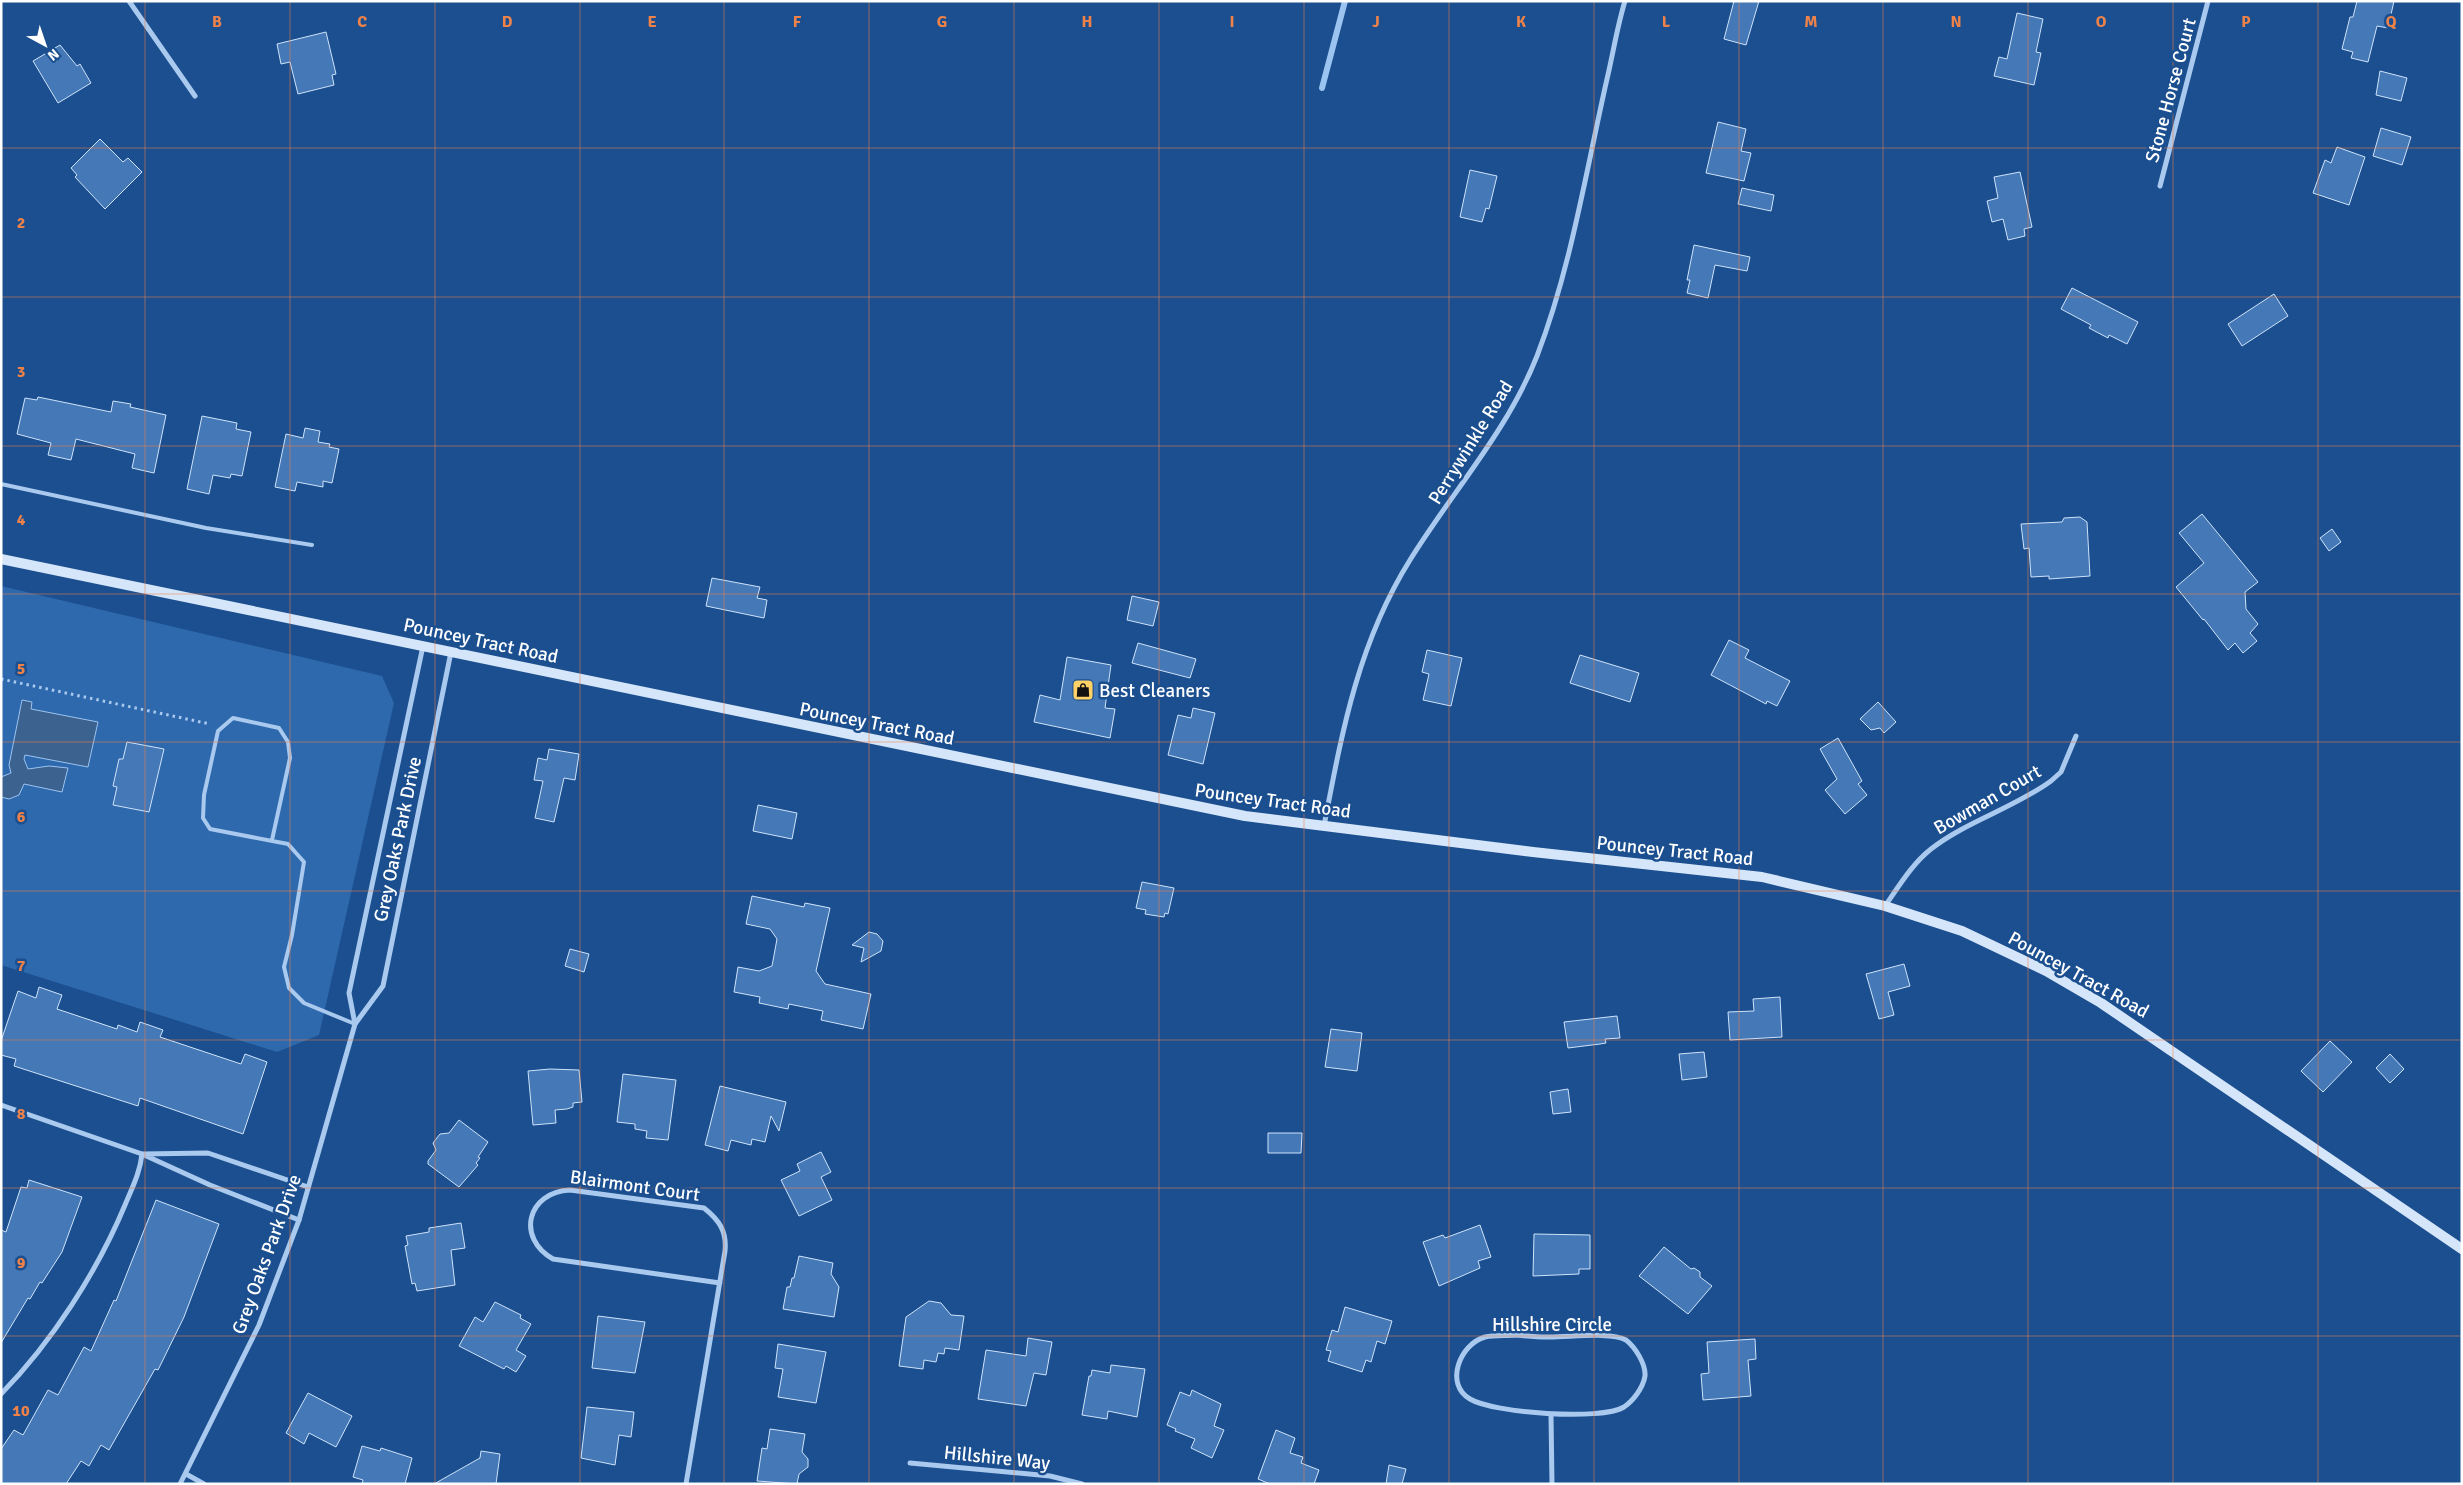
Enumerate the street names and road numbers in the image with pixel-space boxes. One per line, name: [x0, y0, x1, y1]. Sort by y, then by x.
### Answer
street label: Stone Horse Court: [2140, 15, 2202, 165]
street label: Perrywinkle Road: [1423, 376, 1519, 509]
street label: Pouncey Tract Road: [401, 613, 560, 669]
street label: Pouncey Tract Road: [797, 697, 956, 751]
street label: Grey Oaks Park Drive: [369, 754, 427, 924]
street label: Bowman Court: [1930, 759, 2046, 840]
street label: Pouncey Tract Road: [1193, 778, 1352, 824]
street label: Pouncey Tract Road: [1595, 831, 1754, 871]
street label: Pouncey Tract Road: [2004, 926, 2153, 1024]
street label: Blairmont Court: [568, 1165, 702, 1207]
street label: Grey Oaks Park Drive: [227, 1171, 307, 1338]
street label: Hillshire Circle: [1492, 1313, 1612, 1337]
street label: Hillshire Way: [943, 1440, 1051, 1476]

